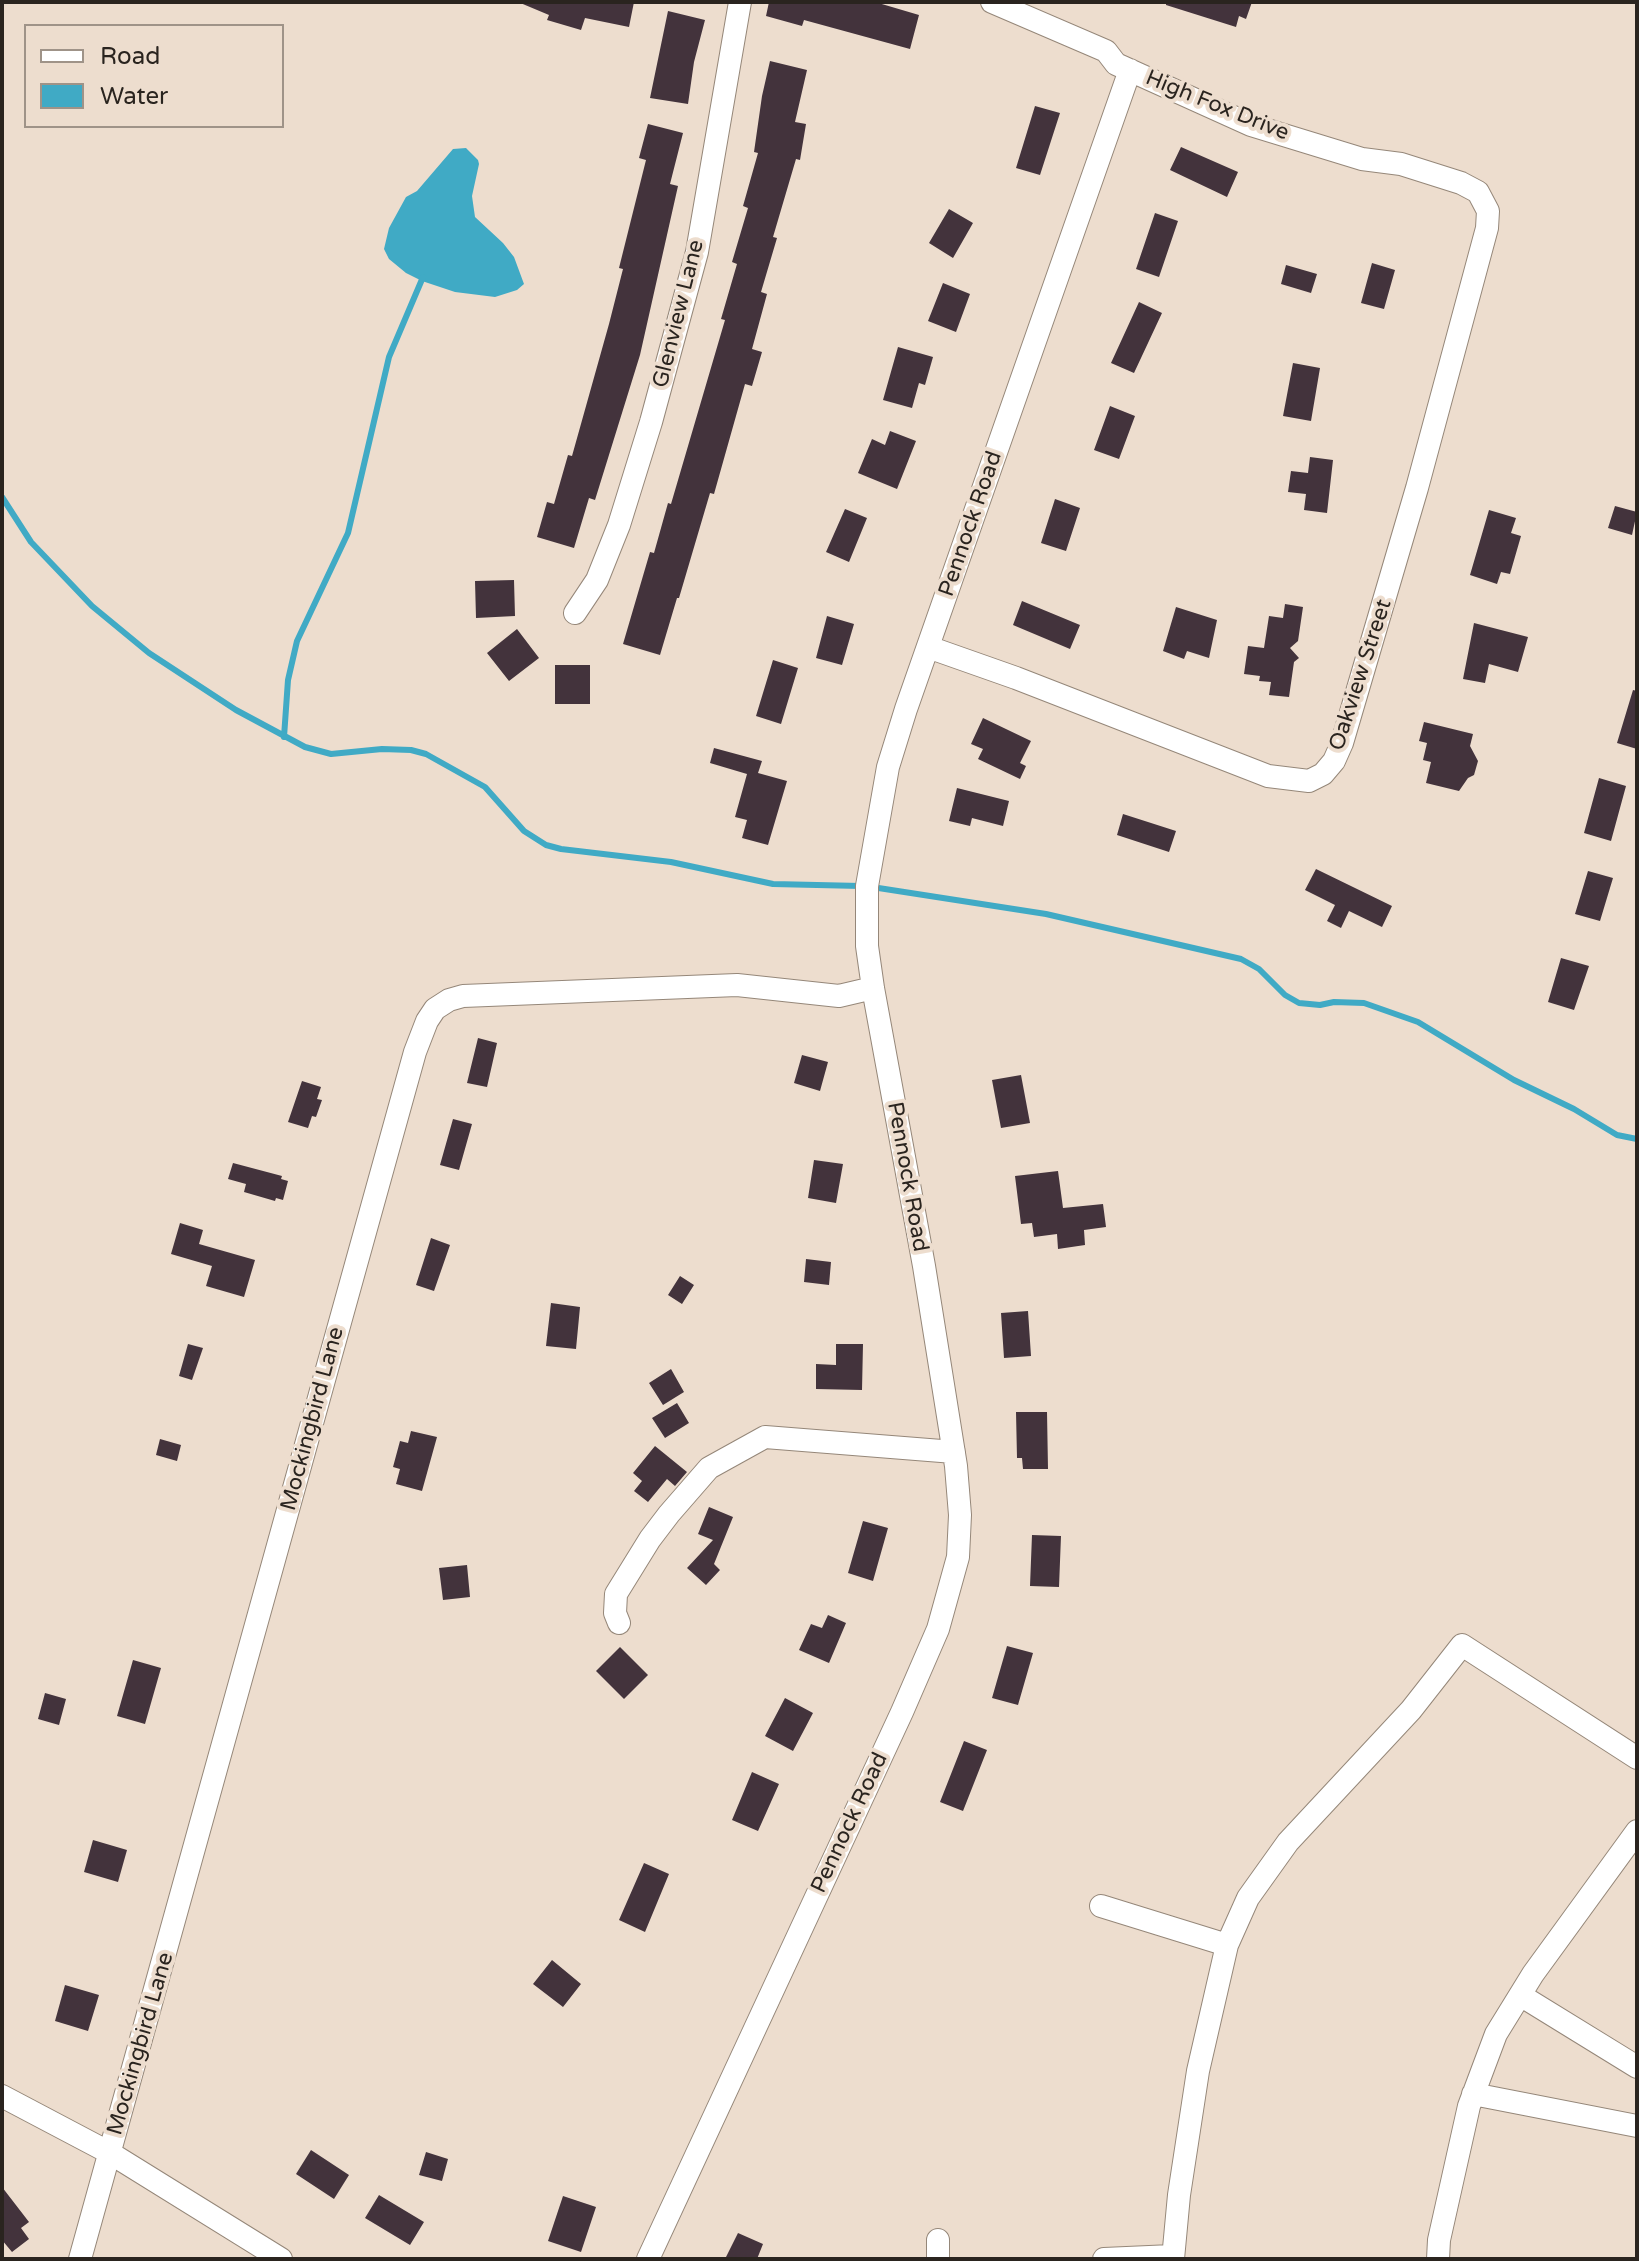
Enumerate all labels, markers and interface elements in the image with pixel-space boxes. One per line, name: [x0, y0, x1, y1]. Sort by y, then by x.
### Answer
legend: [24, 24, 284, 128]
text: Road: [100, 42, 160, 71]
street label: High Fox Drive: [1141, 65, 1293, 147]
text: Water: [100, 82, 168, 111]
street label: Glenview Lane: [648, 237, 710, 391]
street label: Pennock Road: [934, 448, 1008, 600]
street label: Oakview Street: [1324, 596, 1398, 754]
street label: Pennock Road: [881, 1100, 933, 1254]
street label: Mockingbird Lane: [276, 1324, 350, 1514]
street label: Pennock Road: [806, 1749, 894, 1897]
street label: Mockingbird Lane: [102, 1950, 180, 2138]

